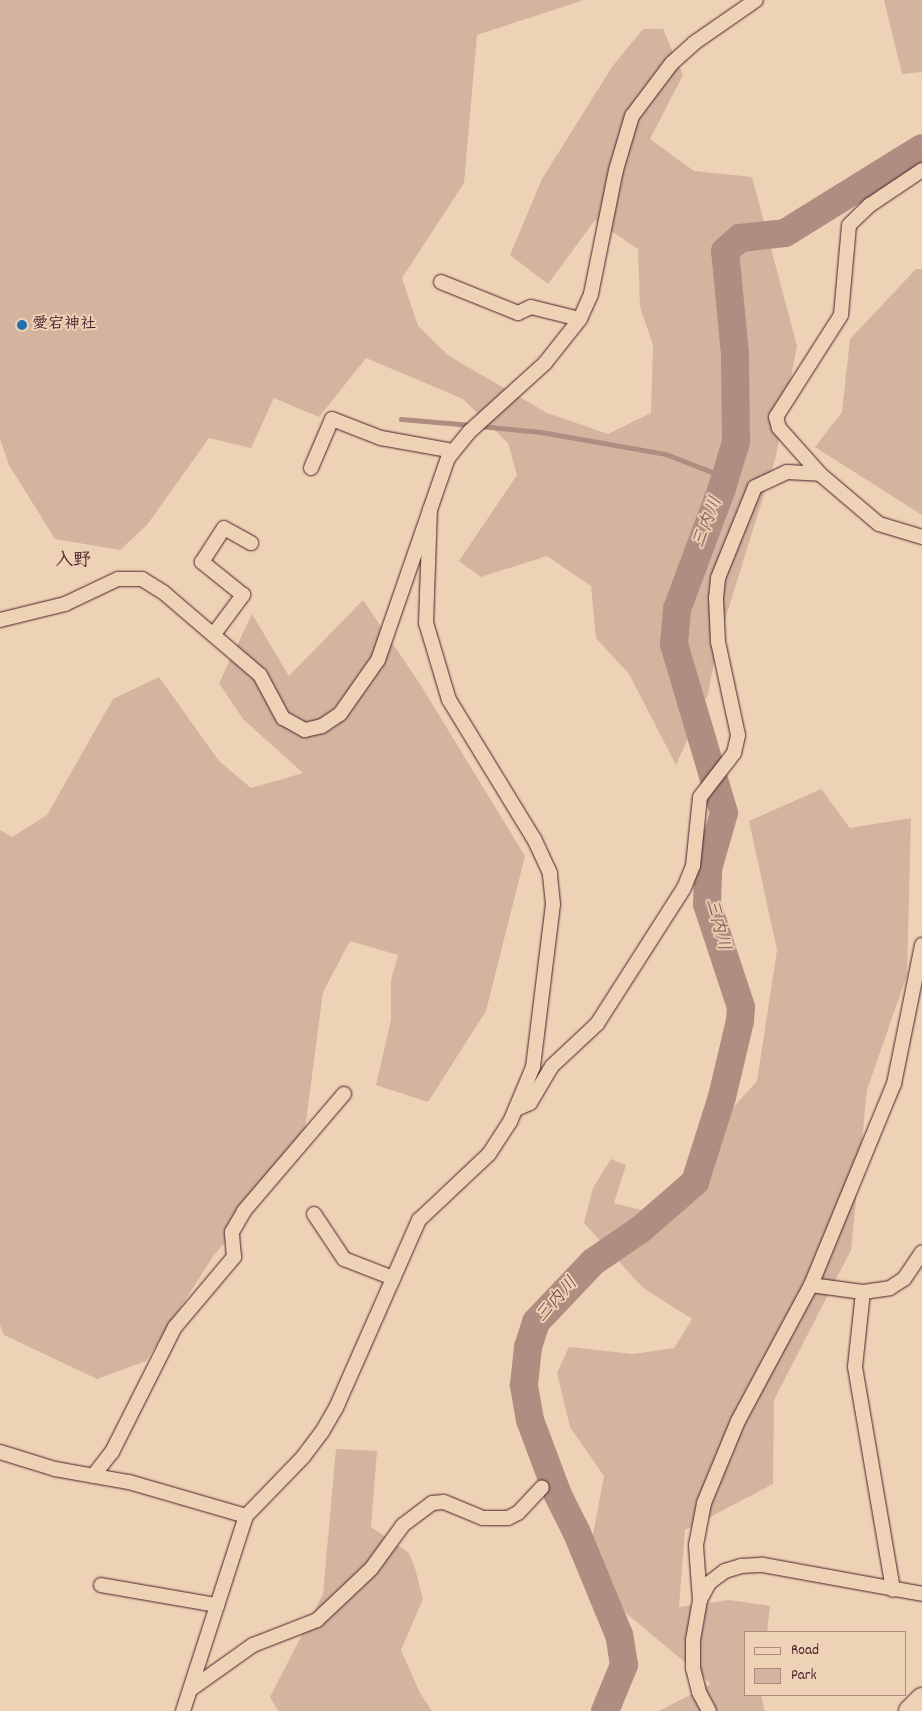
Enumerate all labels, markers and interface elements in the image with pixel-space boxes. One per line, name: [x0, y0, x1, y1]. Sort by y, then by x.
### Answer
place label: 愛宕神社: [32, 315, 96, 335]
marker: 愛宕神社: [16, 319, 28, 331]
water label: 三内川: [689, 494, 729, 552]
district label: 入野: [55, 551, 91, 573]
water label: 三内川: [699, 896, 733, 954]
water label: 三内川: [532, 1274, 584, 1328]
legend: [744, 1631, 907, 1696]
text: Road: [791, 1640, 819, 1662]
text: Park: [791, 1665, 817, 1687]

